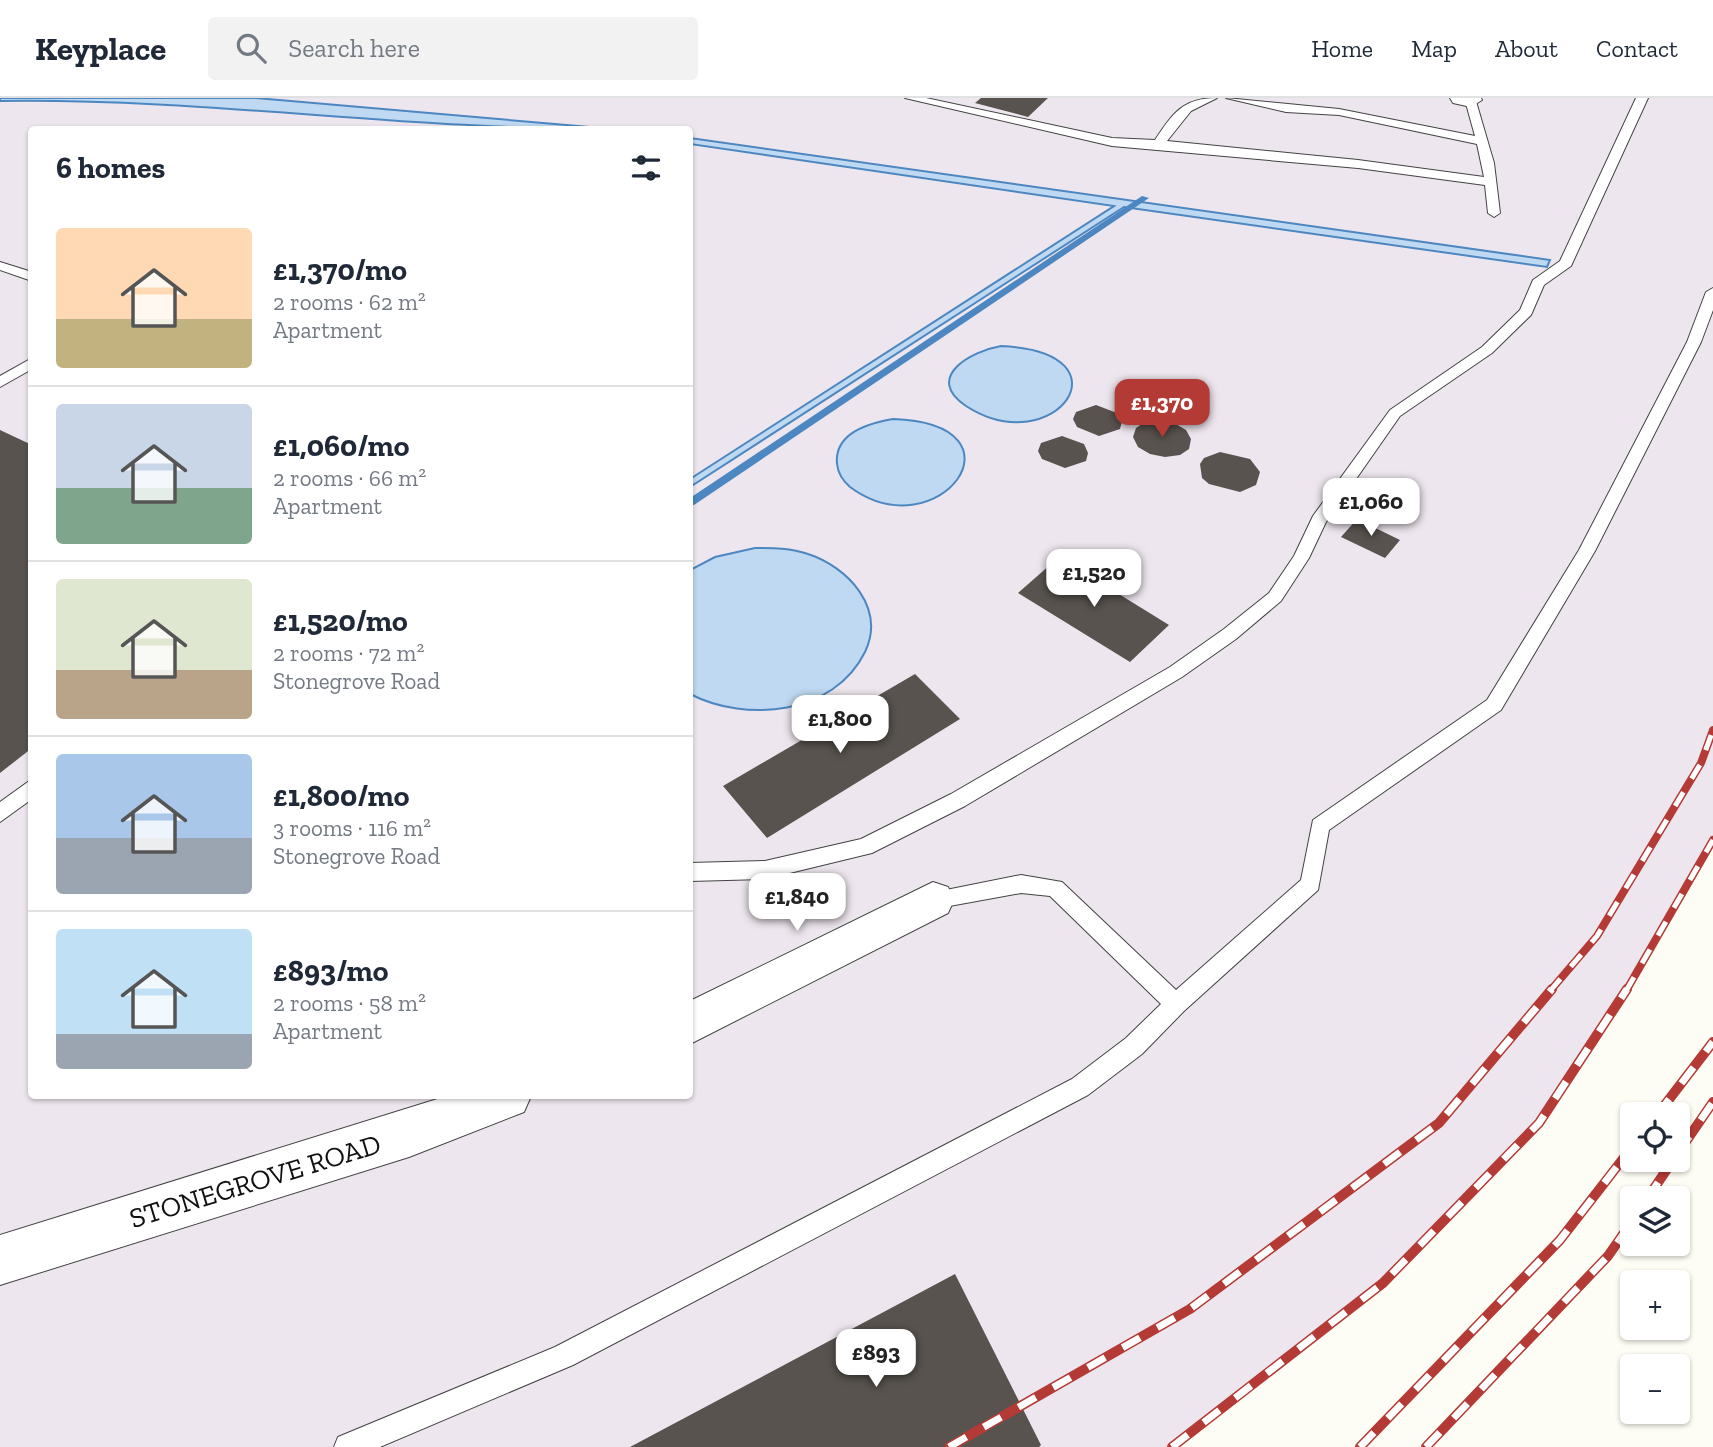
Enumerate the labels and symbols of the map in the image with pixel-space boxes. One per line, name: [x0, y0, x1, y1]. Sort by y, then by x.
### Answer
pin: £1,370: [1105, 380, 1219, 439]
pin: £1,060: [1314, 478, 1428, 538]
pin: £1,520: [1037, 550, 1151, 609]
pin: £1,800: [783, 696, 897, 755]
pin: £1,840: [740, 874, 854, 933]
street label: STONEGROVE ROAD: [125, 1127, 385, 1235]
pin: £893: [835, 1330, 917, 1389]

